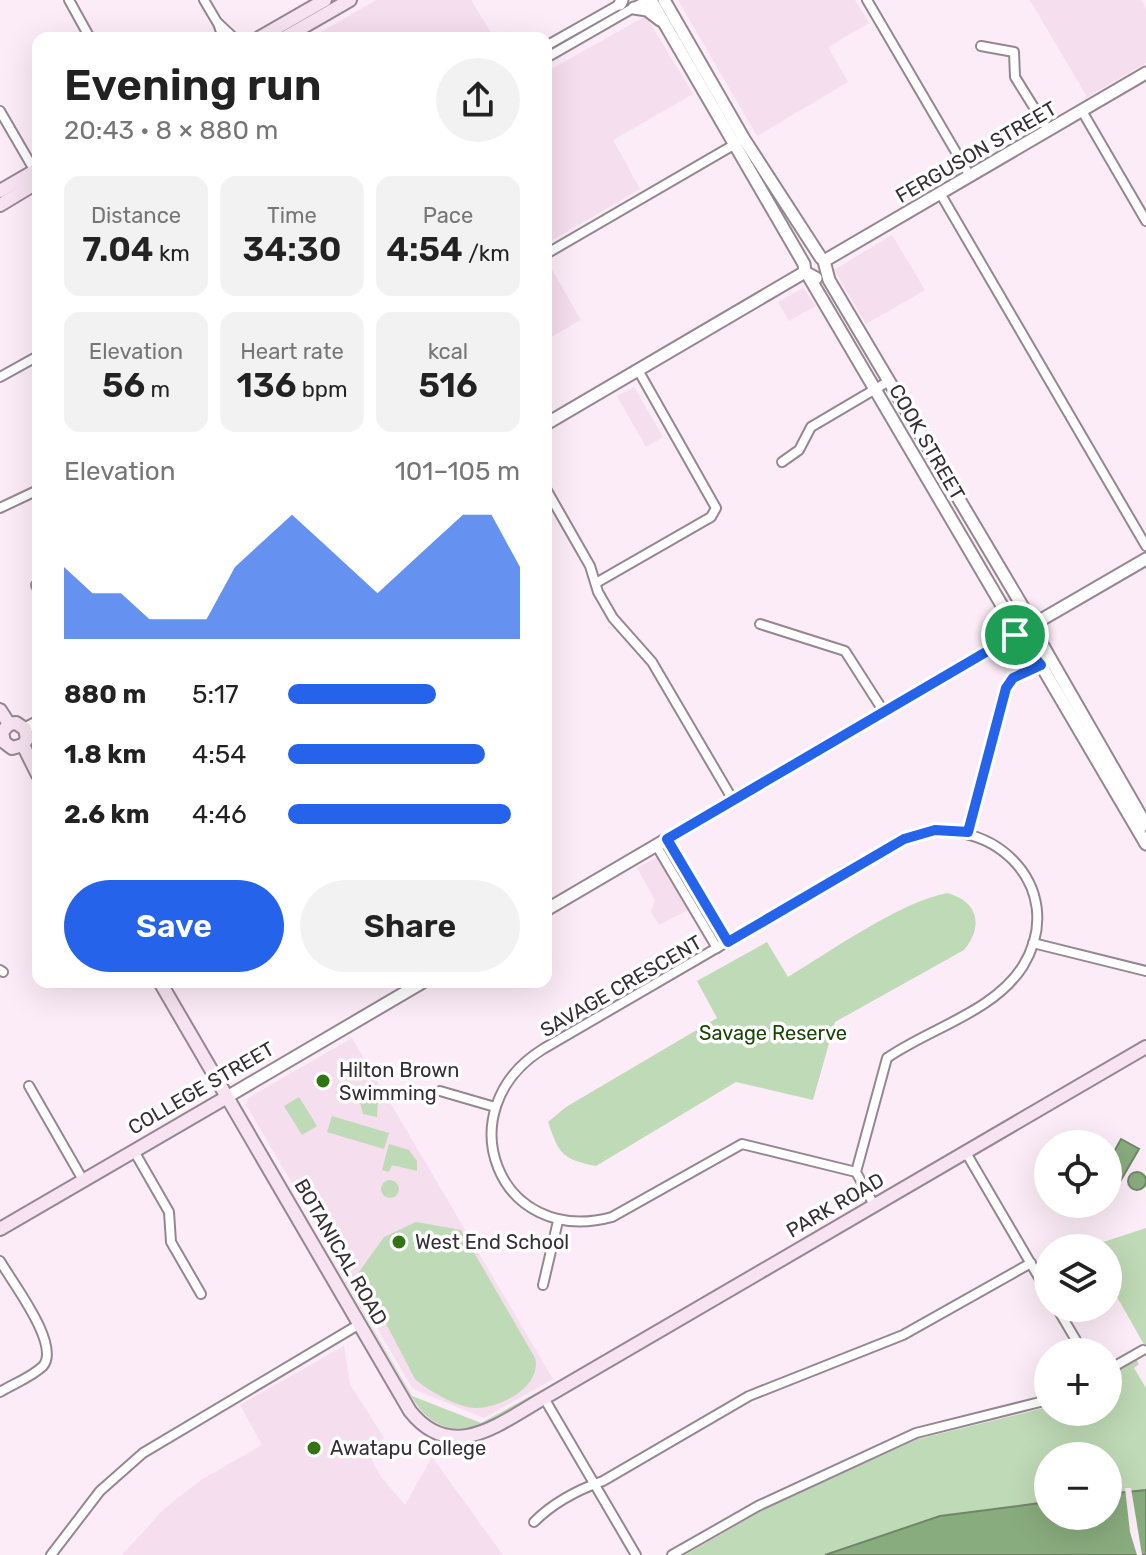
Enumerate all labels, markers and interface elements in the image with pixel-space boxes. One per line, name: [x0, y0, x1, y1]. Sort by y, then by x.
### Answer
button: share: [436, 58, 520, 142]
text: Evening run: [64, 59, 322, 111]
street label: FERGUSON STREET: [891, 96, 1061, 208]
text: 20:43 · 8 × 880 m: [64, 115, 278, 146]
text: Distance: [91, 202, 181, 229]
text: Time: [267, 202, 317, 229]
text: Pace: [423, 202, 473, 229]
text: 7.04: [82, 229, 154, 270]
text: 34:30: [243, 229, 341, 270]
text: 4:54: [386, 229, 463, 270]
text: km: [154, 240, 190, 267]
text: /km: [463, 240, 510, 267]
text: Elevation: [89, 338, 183, 365]
text: Heart rate: [240, 338, 344, 365]
text: kcal: [428, 338, 468, 365]
text: 56: [102, 365, 145, 406]
text: 136: [236, 365, 296, 406]
text: 516: [418, 365, 478, 406]
text: m: [145, 376, 170, 403]
text: bpm: [296, 376, 348, 403]
street label: COOK STREET: [884, 380, 970, 505]
text: Elevation: [64, 456, 175, 487]
text: 101–105 m: [395, 456, 520, 487]
pin: [981, 601, 1049, 669]
icon: arrive: [993, 613, 1037, 657]
text: 880 m: [64, 679, 146, 710]
text: 5:17: [192, 679, 239, 710]
text: 1.8 km: [64, 739, 146, 770]
text: 4:54: [192, 739, 246, 770]
text: 2.6 km: [64, 799, 150, 830]
text: 4:46: [192, 799, 247, 830]
button: Save: [64, 880, 284, 972]
button: Share: [300, 880, 520, 972]
street label: SAVAGE CRESCENT: [536, 930, 706, 1042]
park label: Savage Reserve: [699, 1021, 847, 1045]
street label: COLLEGE STREET: [124, 1036, 279, 1140]
place label: Hilton Brown Swimming: [339, 1058, 459, 1105]
marker: Hilton Brown Swimming: [314, 1072, 332, 1090]
map controls: [1034, 1130, 1122, 1530]
button: locate: [1034, 1130, 1122, 1218]
street label: PARK ROAD: [782, 1167, 888, 1243]
street label: BOTANICAL ROAD: [289, 1174, 393, 1330]
place label: West End School: [415, 1230, 569, 1254]
marker: West End School: [390, 1233, 408, 1251]
button: layers: [1034, 1234, 1122, 1322]
button: +: [1034, 1338, 1122, 1426]
place label: Awatapu College: [330, 1436, 486, 1460]
marker: Awatapu College: [305, 1439, 323, 1457]
button: −: [1034, 1442, 1122, 1530]

